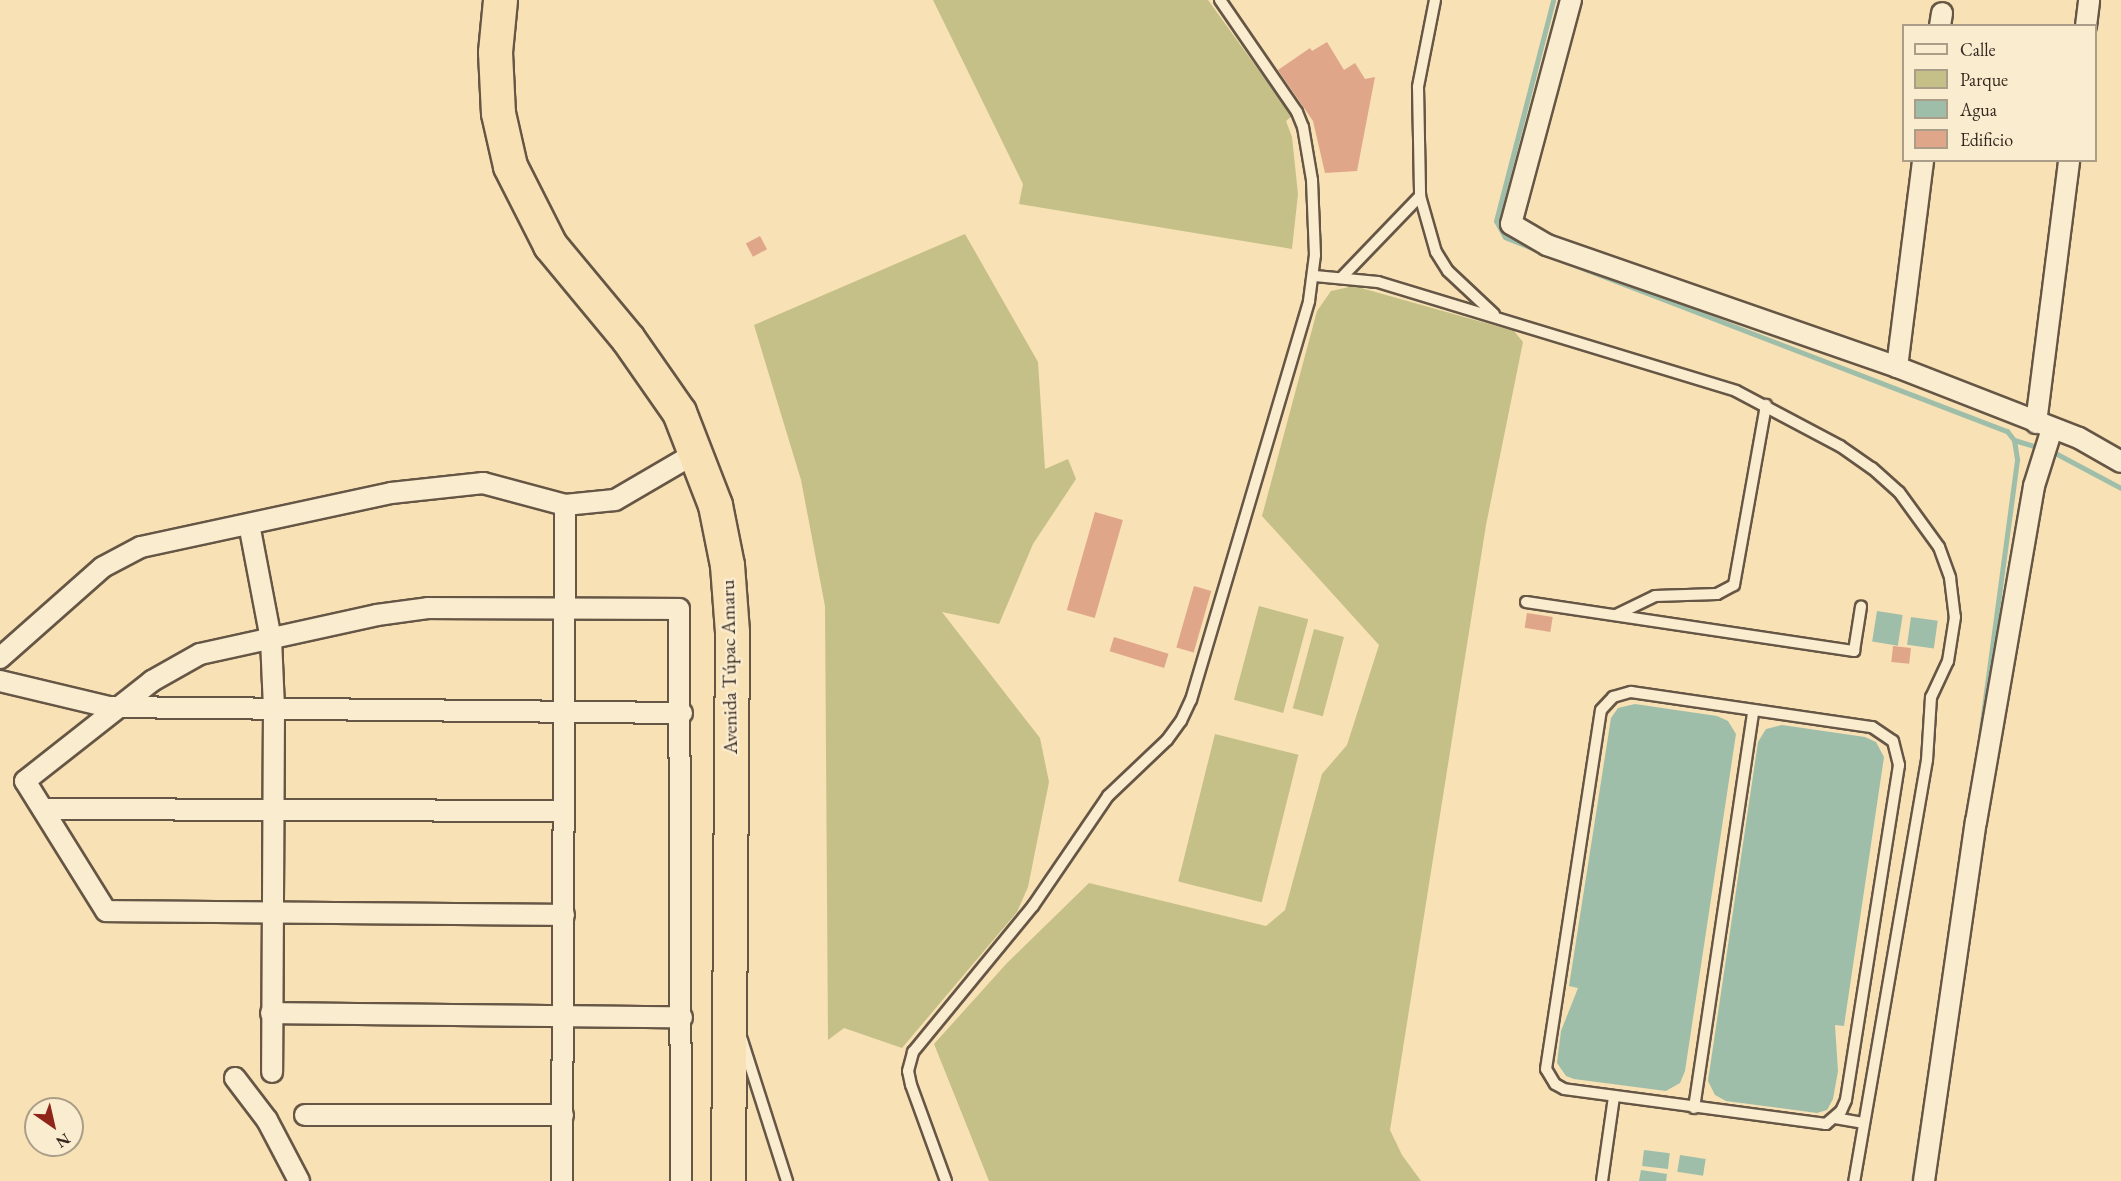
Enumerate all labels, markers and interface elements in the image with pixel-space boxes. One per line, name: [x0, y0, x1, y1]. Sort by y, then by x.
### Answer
legend: [1902, 24, 2097, 162]
text: Calle: [1960, 38, 1996, 61]
text: Parque: [1960, 68, 2008, 91]
text: Agua: [1960, 98, 1997, 121]
text: Edificio: [1960, 128, 2013, 151]
street label: Avenida Túpac Amaru: [715, 579, 743, 755]
north arrow: [24, 1097, 84, 1157]
text: N: [52, 1128, 74, 1153]

